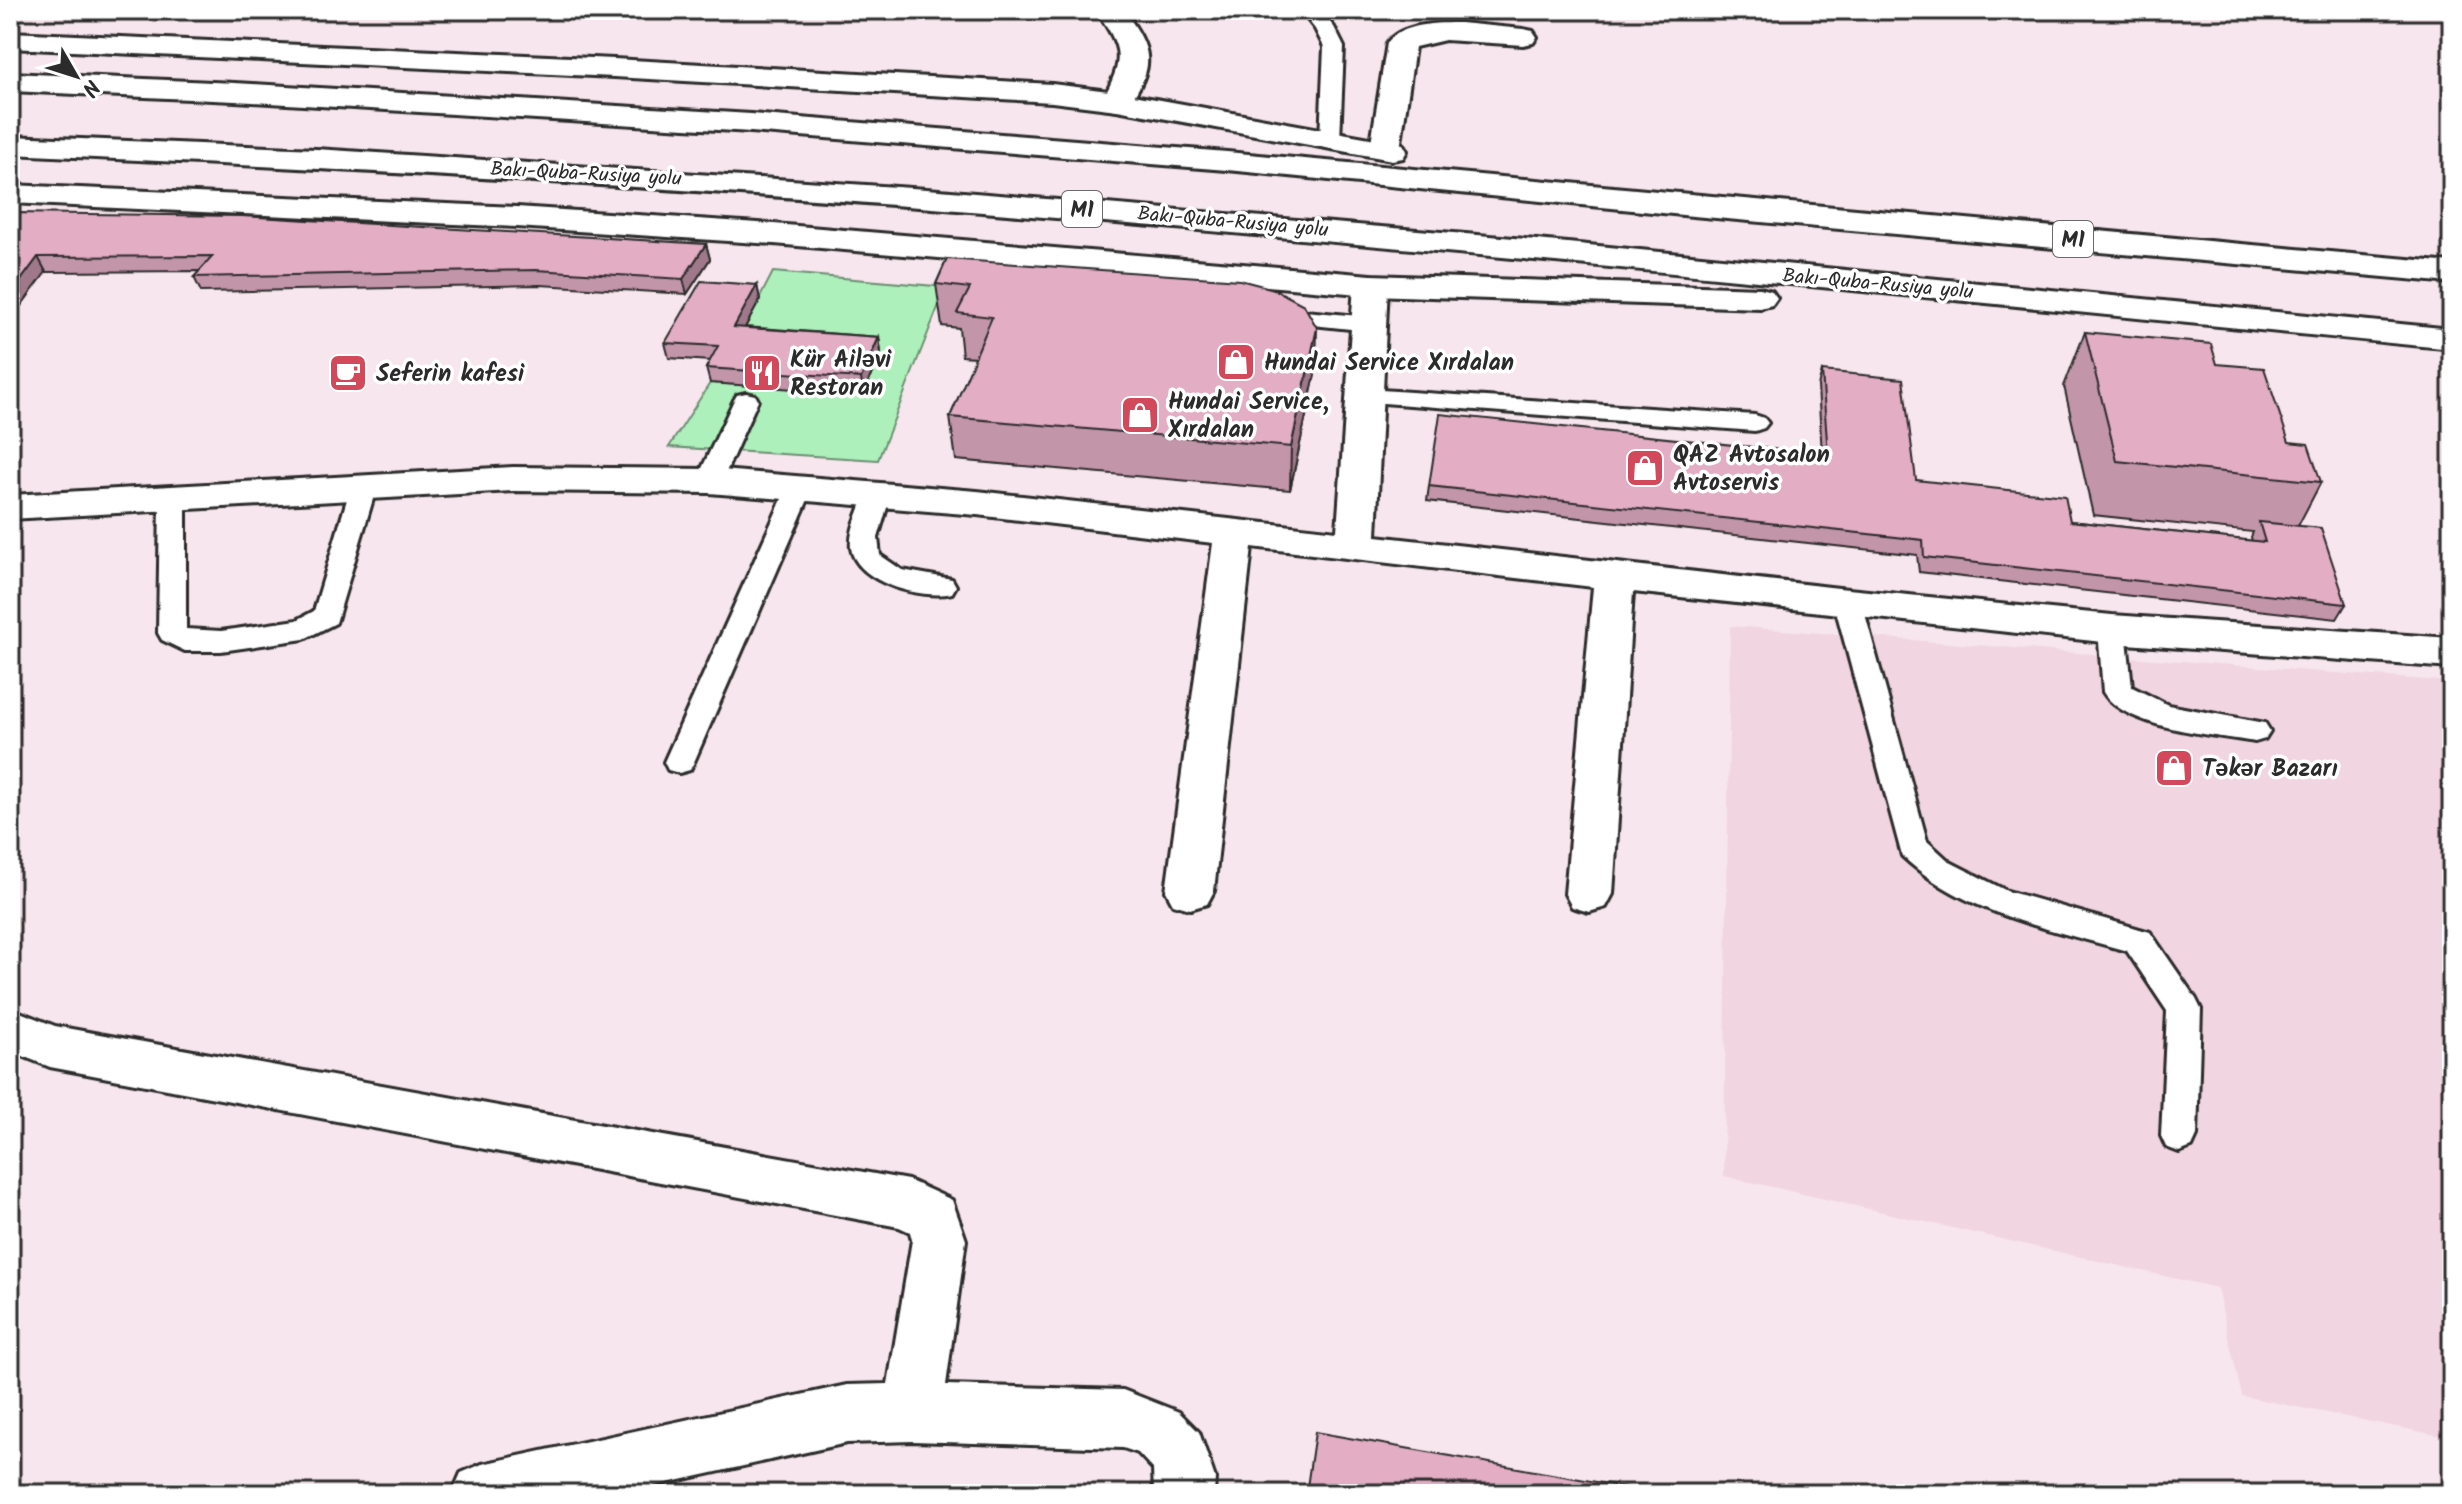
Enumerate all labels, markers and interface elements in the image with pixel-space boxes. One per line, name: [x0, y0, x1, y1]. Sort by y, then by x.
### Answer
north arrow: [36, 36, 116, 116]
text: N: [72, 71, 108, 104]
street label: Bakı-Quba-Rusiya yolu: [489, 154, 683, 196]
road number: M1: [1062, 191, 1102, 227]
street label: Bakı-Quba-Rusiya yolu: [1136, 199, 1330, 247]
road number: M1: [2053, 221, 2093, 257]
street label: Bakı-Quba-Rusiya yolu: [1781, 261, 1975, 309]
place label: Kür Ailəvi Restoran: [790, 341, 892, 408]
shop icon: Hundai Service Xırdalan: [1215, 341, 1257, 383]
place label: Hundai Service Xırdalan: [1264, 344, 1514, 383]
cafe icon: Seferin kafesi: [327, 352, 369, 394]
restaurant icon: Kür Ailəvi Restoran: [741, 352, 783, 394]
place label: Seferin kafesi: [376, 355, 525, 394]
place label: Hundai Service, Xırdalan: [1167, 383, 1329, 450]
shop icon: Hundai Service, Xırdalan: [1119, 394, 1161, 436]
place label: QAZ Avtosalon Avtoservis: [1673, 436, 1830, 503]
shop icon: QAZ Avtosalon Avtoservis: [1624, 447, 1666, 489]
shop icon: Təkər Bazarı: [2153, 747, 2195, 789]
place label: Təkər Bazarı: [2202, 750, 2337, 789]

